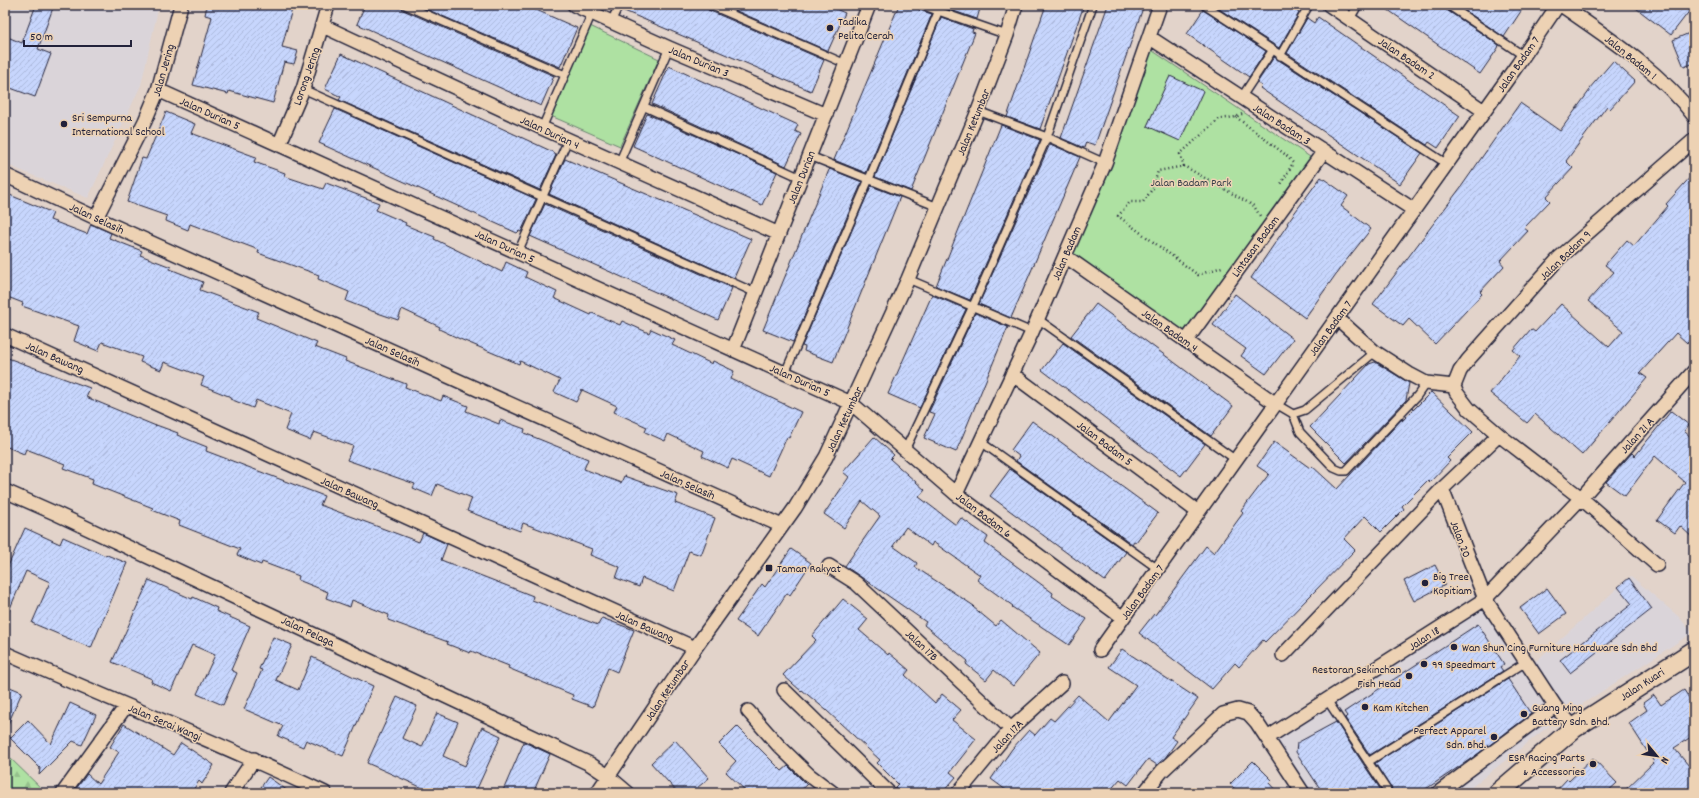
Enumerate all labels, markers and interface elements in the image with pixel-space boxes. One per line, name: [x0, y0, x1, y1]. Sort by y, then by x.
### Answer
place label: Tadika Pelita Cerah: [838, 14, 893, 45]
scale bar: [24, 22, 131, 48]
marker: Tadika Pelita Cerah: [825, 23, 835, 33]
text: 50 m: [30, 29, 53, 46]
street label: Jalan Badam 1: [1600, 32, 1660, 85]
street label: Jalan Badam 7: [1494, 33, 1545, 96]
street label: Jalan Badam 2: [1374, 34, 1438, 85]
street label: Jalan Jering: [149, 42, 180, 99]
street label: Jalan Durian 3: [666, 42, 731, 83]
street label: Lorong Jering: [290, 45, 325, 108]
street label: Jalan Ketumbar: [953, 86, 996, 159]
street label: Jalan Durian 5: [177, 94, 242, 135]
street label: Jalan Badam 3: [1249, 100, 1313, 150]
place label: Sri Sempurna International School: [72, 110, 165, 141]
street label: Jalan Durian 4: [517, 112, 582, 155]
marker: Sri Sempurna International School: [59, 119, 69, 129]
street label: Jalan Durian: [784, 148, 821, 207]
park label: Jalan Badam Park: [1151, 175, 1231, 192]
street label: Jalan Selasih: [66, 199, 127, 239]
street label: Lintasan Badam: [1228, 213, 1284, 281]
street label: Jalan Badam: [1048, 224, 1086, 283]
street label: Jalan Durian 5: [472, 226, 537, 269]
street label: Jalan Badam 9: [1536, 227, 1596, 285]
street label: Jalan Badam 7: [1305, 297, 1357, 360]
street label: Jalan Badam 4: [1138, 306, 1201, 357]
street label: Jalan Selasih: [362, 333, 423, 372]
street label: Jalan Bawang: [22, 338, 86, 379]
street label: Jalan Durian 5: [767, 361, 832, 402]
street label: Jalan Ketumbar: [823, 384, 868, 455]
street label: Jalan 21 A: [1617, 414, 1659, 458]
street label: Jalan Badam 5: [1073, 418, 1136, 471]
street label: Jalan Selasih: [657, 466, 718, 505]
street label: Jalan Bawang: [317, 473, 381, 514]
street label: Jalan Badam 6: [952, 489, 1015, 543]
street label: Jalan 20: [1445, 518, 1474, 561]
place label: Taman Rakyat: [777, 561, 841, 578]
street label: Jalan Badam 7: [1117, 561, 1169, 624]
marker: Taman Rakyat: [764, 563, 774, 573]
place label: Big Tree Kopitiam: [1433, 569, 1472, 600]
marker: Big Tree Kopitiam: [1420, 578, 1430, 588]
street label: Jalan Bawang: [612, 607, 676, 648]
street label: Jalan Pelaga: [278, 613, 337, 652]
street label: Jalan 18: [1406, 623, 1444, 656]
street label: Jalan 17B: [901, 626, 942, 666]
place label: Wan Shun Cing Furniture Hardware Sdn Bhd: [1462, 640, 1657, 657]
marker: Wan Shun Cing Furniture Hardware Sdn Bhd: [1449, 642, 1459, 652]
street label: Jalan Ketumbar: [641, 656, 695, 725]
place label: 99 Speedmart: [1432, 657, 1496, 674]
marker: 99 Speedmart: [1419, 659, 1429, 669]
place label: Restoran Sekinchan Fish Head: [1312, 662, 1401, 693]
street label: Jalan Kuari: [1617, 665, 1668, 706]
marker: Restoran Sekinchan Fish Head: [1404, 671, 1414, 681]
street label: Jalan Serai Wangi: [125, 700, 204, 746]
place label: Kam Kitchen: [1373, 700, 1429, 717]
place label: Guang Ming Battery Sdn. Bhd.: [1532, 700, 1610, 731]
marker: Kam Kitchen: [1360, 702, 1370, 712]
marker: Guang Ming Battery Sdn. Bhd.: [1519, 709, 1529, 719]
street label: Jalan 17A: [988, 716, 1028, 758]
place label: Perfect Apparel Sdn. Bhd.: [1413, 723, 1486, 754]
marker: Perfect Apparel Sdn. Bhd.: [1489, 732, 1499, 742]
north arrow: [1637, 736, 1677, 776]
place label: ESR Racing Parts & Accessories: [1509, 750, 1585, 781]
text: N: [1655, 754, 1672, 767]
marker: ESR Racing Parts & Accessories: [1588, 759, 1598, 769]

